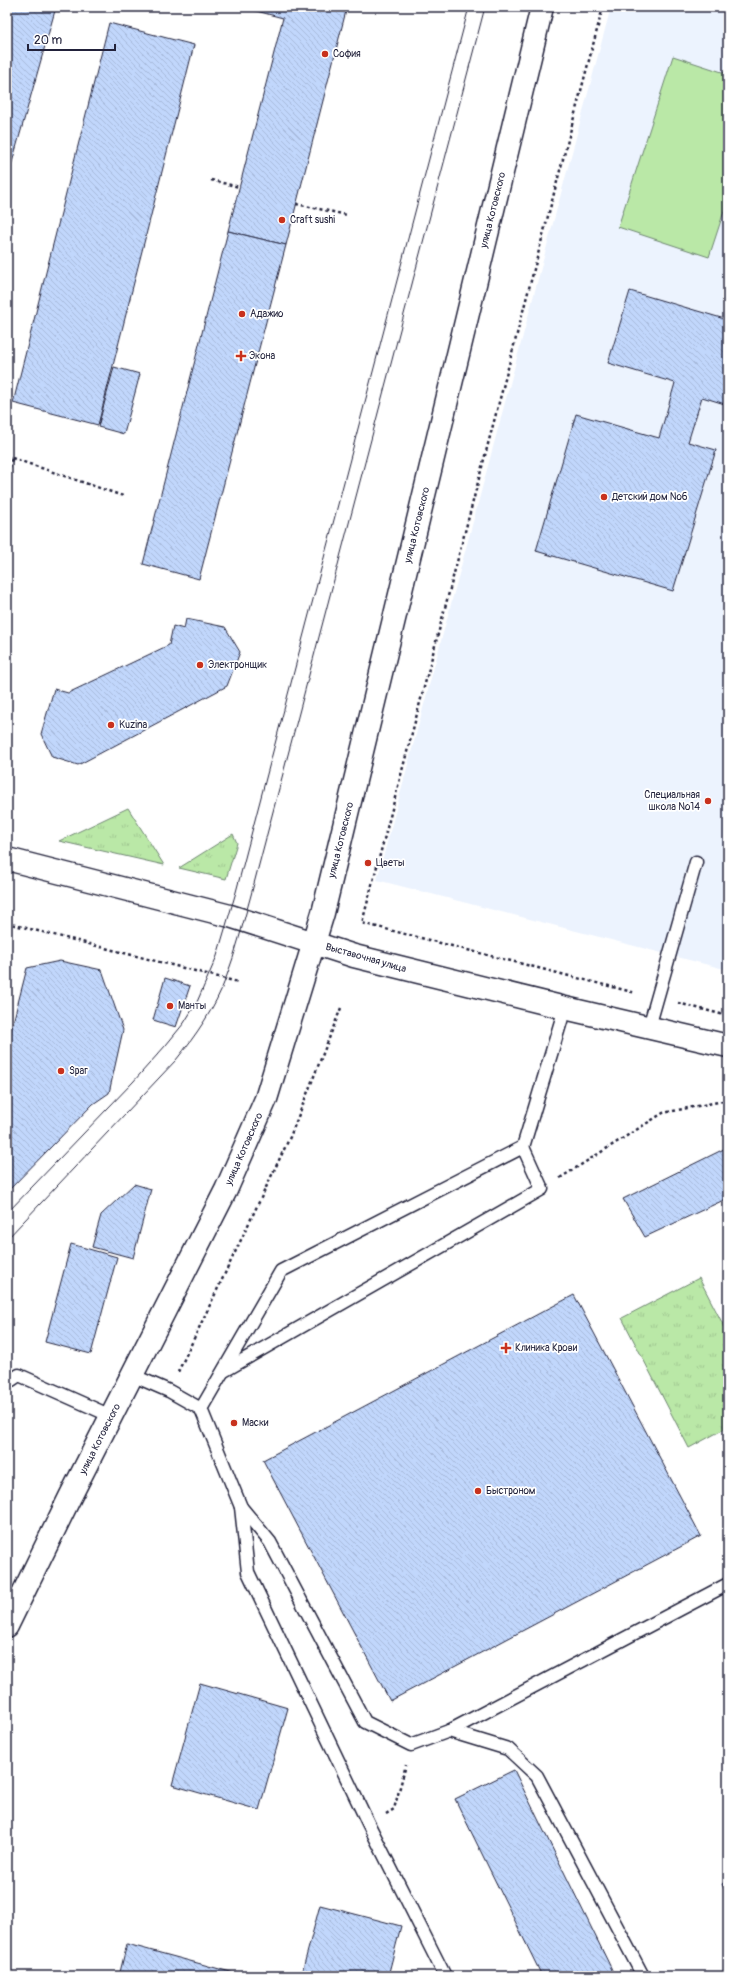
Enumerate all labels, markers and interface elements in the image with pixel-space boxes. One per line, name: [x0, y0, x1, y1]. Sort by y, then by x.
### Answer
scale bar: [28, 26, 115, 52]
text: 20 m: [34, 33, 63, 48]
place label: София: [333, 48, 361, 60]
marker: София: [320, 49, 330, 59]
street label: улица Котовского: [478, 170, 508, 250]
place label: Craft sushi: [290, 214, 335, 226]
marker: Craft sushi: [277, 215, 287, 225]
place label: Адажио: [250, 308, 284, 320]
marker: Адажио: [237, 309, 247, 319]
place label: Экона: [249, 350, 276, 362]
marker: Экона: [236, 351, 246, 361]
street label: улица Котовского: [402, 485, 432, 565]
place label: Детский дом №6: [611, 491, 688, 503]
marker: Детский дом №6: [599, 492, 609, 502]
place label: Электронщик: [208, 659, 267, 671]
marker: Электронщик: [195, 660, 205, 670]
place label: Kuzina: [119, 719, 148, 731]
marker: Kuzina: [106, 720, 116, 730]
place label: Специальная школа №14: [644, 789, 700, 813]
marker: Специальная школа №14: [703, 796, 713, 806]
street label: улица Котовского: [326, 800, 356, 880]
place label: Цветы: [376, 857, 404, 869]
marker: Цветы: [363, 858, 373, 868]
street label: Выставочная улица: [324, 941, 408, 975]
place label: Манты: [178, 1000, 206, 1012]
marker: Манты: [165, 1001, 175, 1011]
place label: Spar: [69, 1065, 88, 1077]
marker: Spar: [56, 1066, 66, 1076]
street label: улица Котовского: [222, 1110, 266, 1188]
marker: Клиника Крови: [500, 1342, 512, 1354]
place label: Клиника Крови: [515, 1342, 578, 1354]
street label: улица Котовского: [77, 1401, 123, 1477]
place label: Маски: [242, 1417, 269, 1429]
marker: Маски: [229, 1418, 239, 1428]
place label: Быстроном: [486, 1485, 536, 1497]
marker: Быстроном: [473, 1486, 483, 1496]

